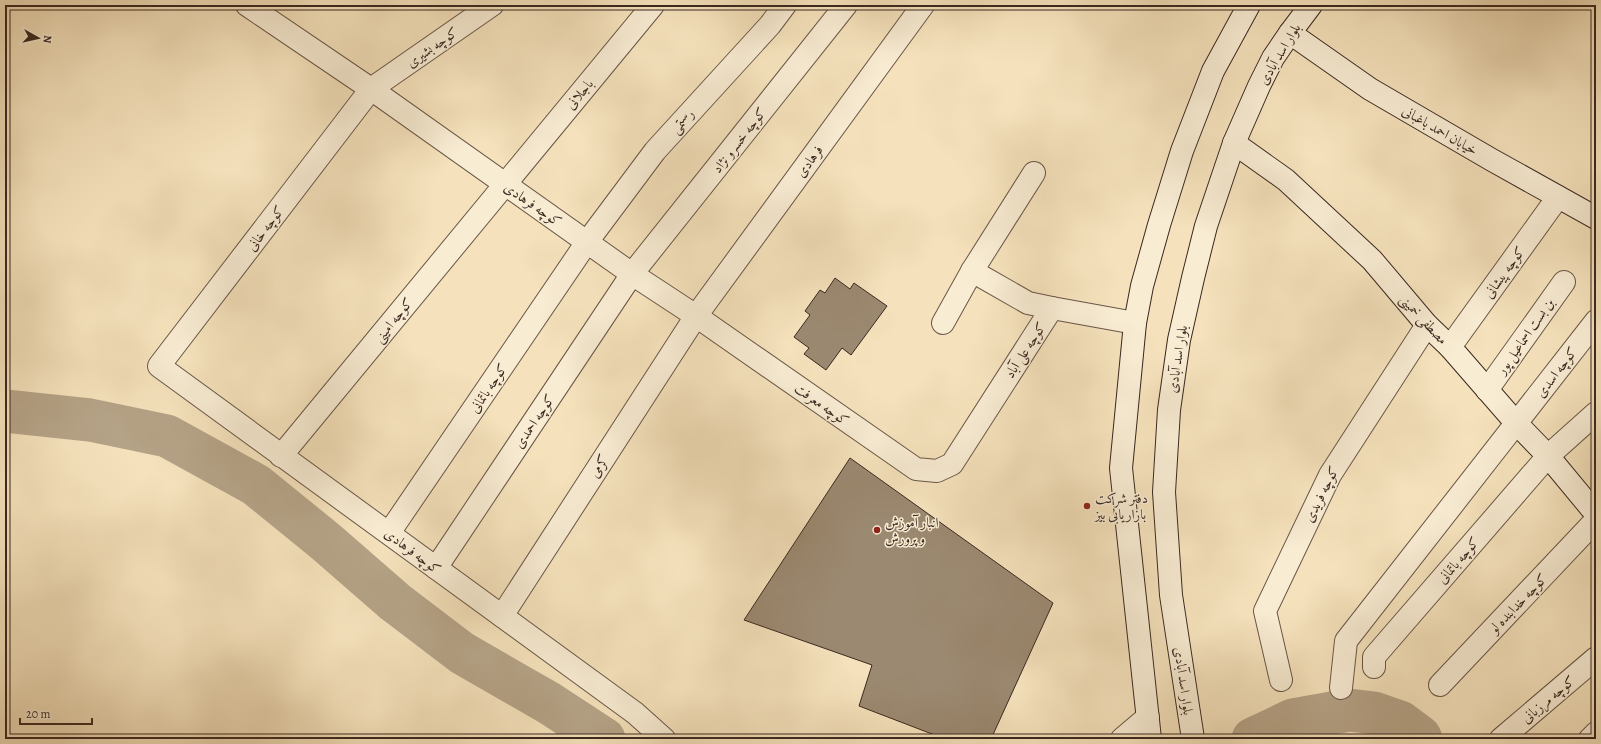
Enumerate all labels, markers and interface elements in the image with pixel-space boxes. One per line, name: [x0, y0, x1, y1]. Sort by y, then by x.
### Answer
north arrow: [18, 18, 58, 58]
street label: بلوار اسد آبادی: [1254, 20, 1305, 88]
street label: کوچه بشیری: [403, 23, 462, 72]
text: N: [39, 34, 55, 44]
street label: باجلانی: [561, 75, 598, 114]
street label: خیابان احمد باغبانی: [1398, 101, 1481, 160]
street label: کوچه خسرو نژاد: [708, 104, 771, 177]
street label: رستمی: [666, 105, 699, 138]
street label: فرهادی: [791, 141, 828, 181]
street label: کوچه فرهادی: [500, 178, 565, 231]
street label: کوچه خانی: [242, 202, 289, 255]
street label: کوچه پیشانی: [1479, 243, 1530, 302]
street label: مصطفی خمینی: [1395, 290, 1452, 349]
street label: کوچه امینی: [369, 294, 417, 347]
street label: بن بست اسماعیل پور: [1491, 294, 1560, 381]
street label: کوچه علی آباد: [1000, 319, 1051, 382]
street label: بلوار اسد آبادی: [1163, 324, 1192, 394]
street label: کوچه اسدی: [1531, 343, 1582, 402]
street label: کوچه باتمانی: [465, 360, 512, 417]
street label: کوچه معرفت: [791, 379, 853, 430]
street label: کوچه احمدی: [509, 391, 559, 452]
street label: کرمی: [585, 451, 614, 481]
street label: کوچه فریدی: [1299, 463, 1344, 526]
place label: دفتر شرکت بازاریابی بیز: [1093, 489, 1148, 524]
marker: دفتر شرکت بازاریابی بیز: [1082, 501, 1092, 511]
place label: انبار آموزش و پرورش: [885, 513, 939, 548]
street label: کوچه فرهادی: [381, 524, 445, 579]
marker: انبار آموزش و پرورش: [872, 525, 882, 535]
street label: کوچه باتمانی: [1433, 533, 1484, 588]
street label: کوچه خدابنده لو: [1484, 569, 1552, 639]
street label: بلوار اسد آبادی: [1169, 646, 1198, 717]
street label: کوچه مرزبانی: [1517, 671, 1579, 728]
scale bar: [20, 700, 92, 726]
text: 20 m: [26, 706, 50, 722]

